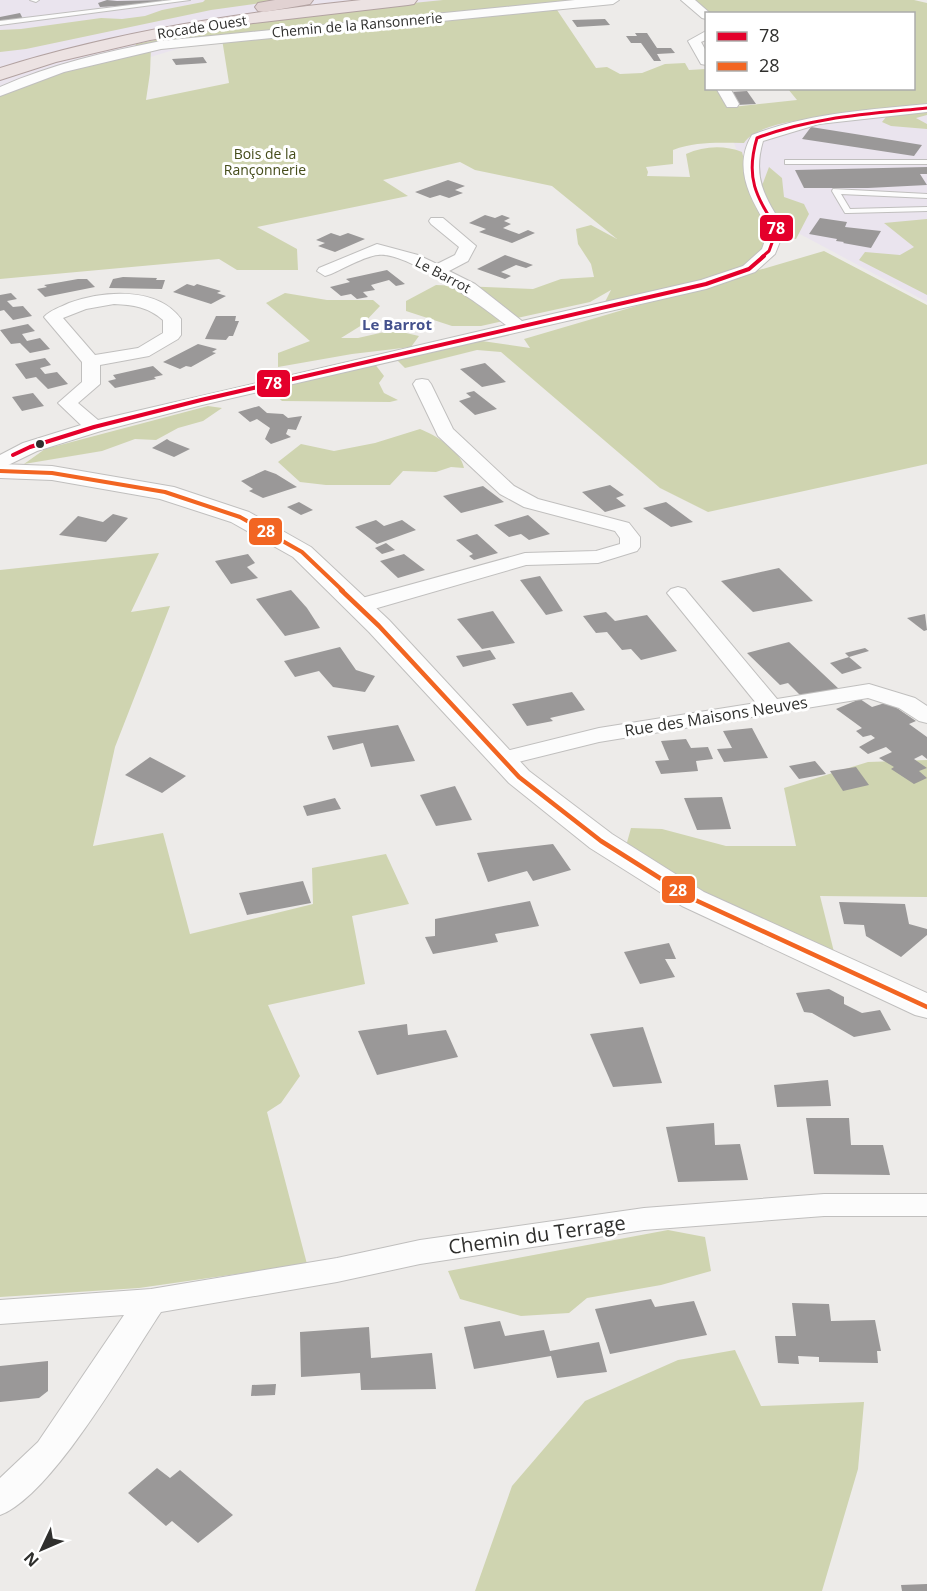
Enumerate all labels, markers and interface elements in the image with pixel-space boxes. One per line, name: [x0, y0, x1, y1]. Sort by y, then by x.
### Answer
street label: Chemin de la Ransonnerie: [271, 8, 443, 41]
street label: Rocade Ouest: [156, 10, 248, 43]
legend: [705, 12, 915, 90]
text: 78: [759, 23, 780, 47]
text: 28: [759, 53, 780, 77]
park label: Bois de la Rançonnerie: [224, 144, 306, 179]
line badge: 78: [759, 214, 794, 242]
text: 78: [767, 217, 785, 239]
street label: Le Barrot: [412, 252, 474, 297]
district label: Le Barrot: [362, 314, 432, 334]
line badge: 78: [256, 369, 291, 398]
text: 78: [264, 372, 282, 394]
unlabelled marker: [34, 438, 46, 450]
line badge: 28: [248, 517, 283, 546]
text: 28: [257, 520, 275, 542]
street label: Rue des Maisons Neuves: [623, 691, 809, 741]
line badge: 28: [661, 875, 696, 904]
text: 28: [669, 879, 687, 901]
street label: Chemin du Terrage: [447, 1209, 627, 1260]
north arrow: [12, 1519, 72, 1579]
text: N: [19, 1547, 44, 1572]

